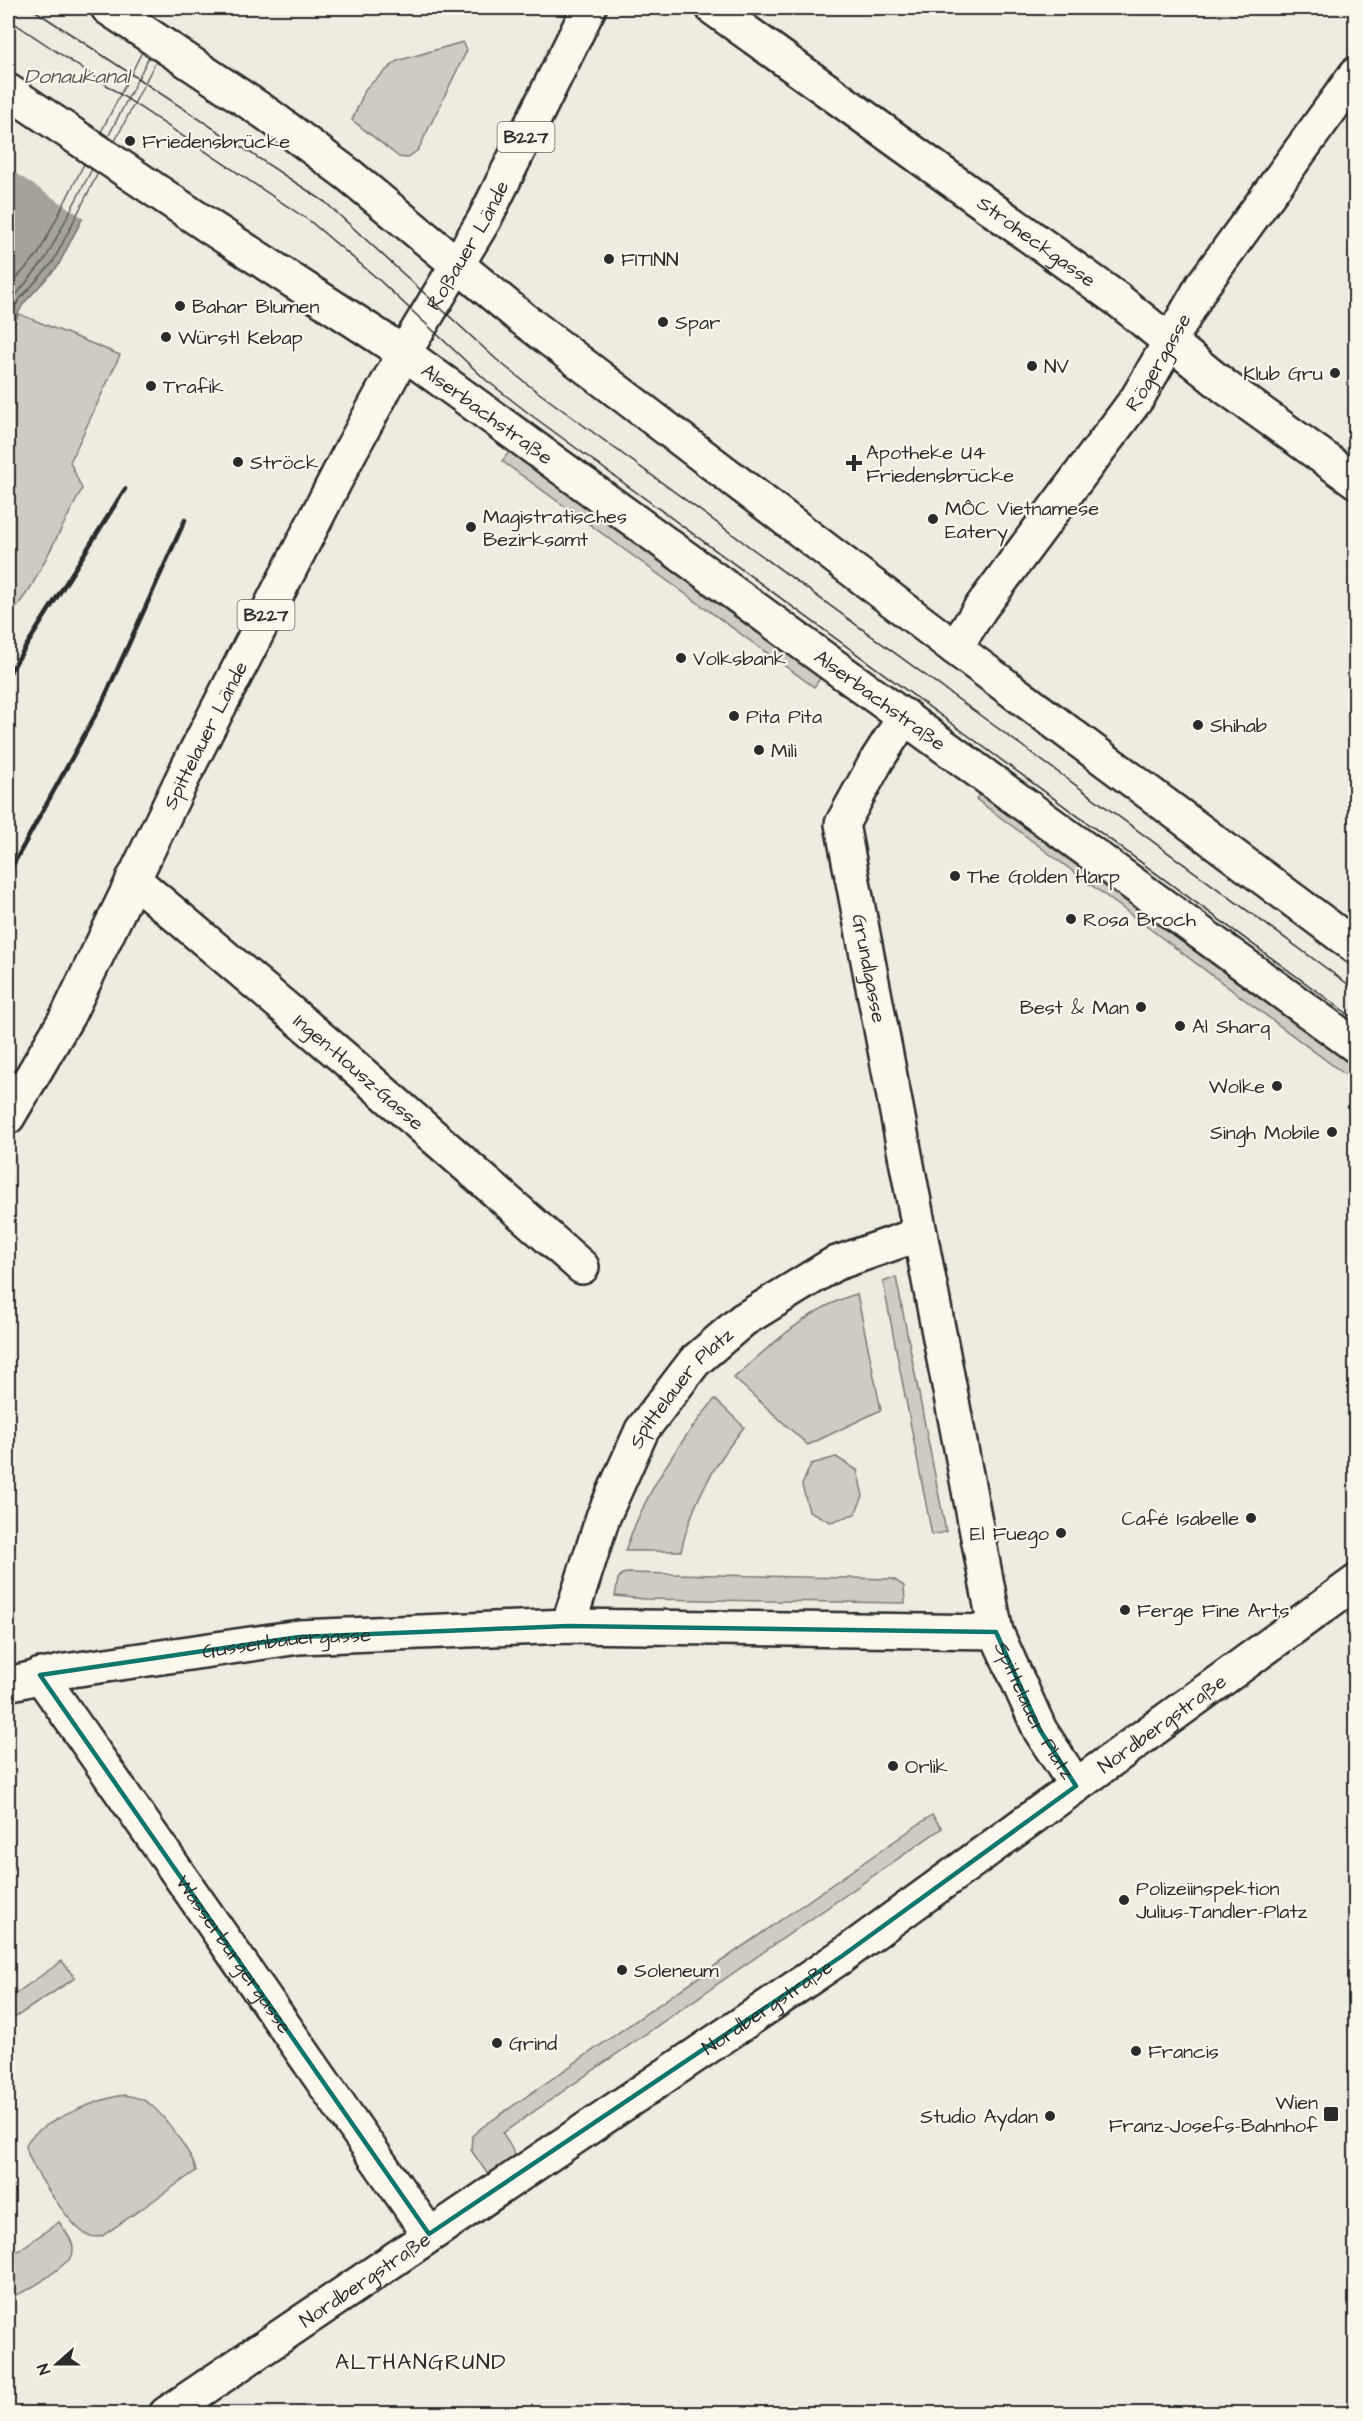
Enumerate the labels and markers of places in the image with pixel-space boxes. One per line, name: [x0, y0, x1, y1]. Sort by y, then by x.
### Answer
place label: Friedensbrücke: [142, 128, 290, 156]
marker: Friedensbrücke: [123, 134, 137, 148]
place label: FITINN: [621, 246, 678, 274]
marker: FITINN: [602, 252, 616, 266]
place label: Bahar Blumen: [192, 293, 319, 321]
marker: Bahar Blumen: [173, 299, 187, 313]
place label: Spar: [675, 309, 720, 337]
marker: Spar: [656, 315, 670, 329]
place label: Würstl Kebap: [178, 324, 303, 352]
marker: Würstl Kebap: [159, 330, 173, 344]
place label: NV: [1044, 353, 1070, 381]
marker: NV: [1025, 359, 1039, 373]
place label: Klub Gru: [1243, 360, 1323, 388]
marker: Klub Gru: [1328, 366, 1342, 380]
place label: Trafik: [163, 373, 224, 401]
marker: Trafik: [144, 379, 158, 393]
place label: Apotheke U4 Friedensbrücke: [866, 439, 1014, 490]
place label: Ströck: [250, 449, 318, 477]
marker: Ströck: [231, 455, 245, 469]
marker: Apotheke U4 Friedensbrücke: [847, 456, 861, 470]
place label: MÔC Vietnamese Eatery: [945, 495, 1099, 547]
place label: Magistratisches Bezirksamt: [483, 503, 627, 554]
marker: MÔC Vietnamese Eatery: [926, 512, 940, 526]
marker: Magistratisches Bezirksamt: [464, 520, 478, 534]
place label: Volksbank: [693, 645, 786, 673]
marker: Volksbank: [674, 651, 688, 665]
place label: Pita Pita: [746, 703, 822, 731]
marker: Pita Pita: [727, 709, 741, 723]
place label: Shihab: [1210, 712, 1267, 740]
marker: Shihab: [1191, 718, 1205, 732]
place label: Mili: [771, 737, 797, 765]
marker: Mili: [752, 743, 766, 757]
place label: The Golden Harp: [967, 863, 1120, 891]
marker: The Golden Harp: [948, 869, 962, 883]
place label: Rosa Broch: [1083, 906, 1196, 934]
marker: Rosa Broch: [1064, 912, 1078, 926]
place label: Best & Man: [1020, 994, 1129, 1022]
marker: Best & Man: [1134, 1000, 1148, 1014]
place label: Al Sharq: [1192, 1013, 1270, 1041]
marker: Al Sharq: [1173, 1019, 1187, 1033]
place label: Wolke: [1209, 1073, 1265, 1101]
marker: Wolke: [1270, 1079, 1284, 1093]
place label: Singh Mobile: [1210, 1119, 1320, 1148]
marker: Singh Mobile: [1325, 1125, 1339, 1139]
place label: Café Isabelle: [1122, 1505, 1239, 1533]
marker: Café Isabelle: [1244, 1511, 1258, 1525]
place label: El Fuego: [970, 1520, 1049, 1549]
marker: El Fuego: [1054, 1526, 1068, 1540]
place label: Ferge Fine Arts: [1137, 1597, 1290, 1626]
marker: Ferge Fine Arts: [1118, 1603, 1132, 1617]
place label: Orlik: [905, 1753, 948, 1781]
marker: Orlik: [886, 1759, 900, 1773]
place label: Polizeiinspektion Julius-Tandler-Platz: [1136, 1875, 1308, 1926]
marker: Polizeiinspektion Julius-Tandler-Platz: [1117, 1893, 1131, 1907]
place label: Soleneum: [634, 1957, 719, 1985]
marker: Soleneum: [615, 1963, 629, 1977]
place label: Grind: [509, 2030, 557, 2058]
marker: Grind: [490, 2036, 504, 2050]
place label: Francis: [1148, 2038, 1219, 2066]
marker: Francis: [1129, 2044, 1143, 2058]
place label: Wien Franz-Josefs-Bahnhof: [1109, 2089, 1318, 2140]
place label: Studio Aydan: [920, 2103, 1038, 2132]
marker: Wien Franz-Josefs-Bahnhof: [1322, 2105, 1340, 2123]
marker: Studio Aydan: [1043, 2109, 1057, 2123]

